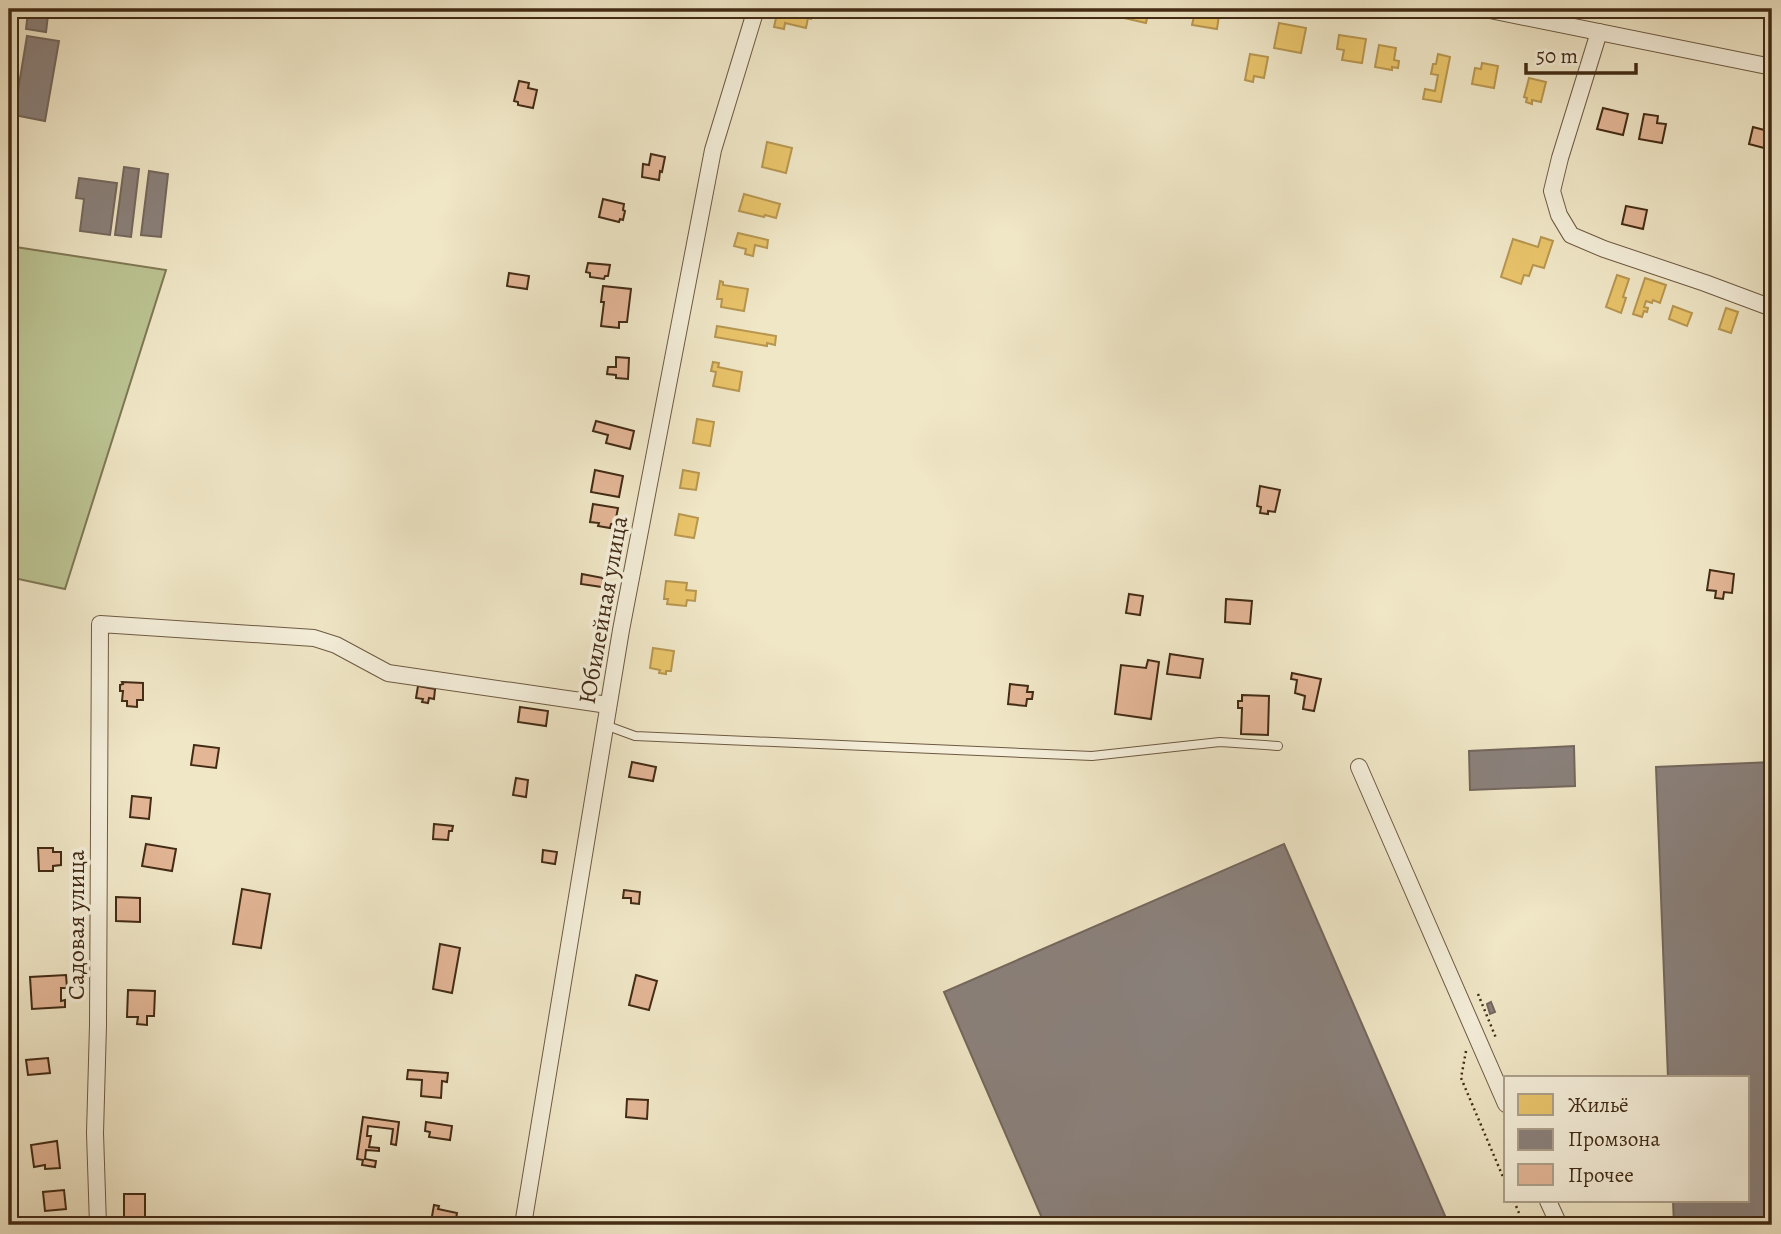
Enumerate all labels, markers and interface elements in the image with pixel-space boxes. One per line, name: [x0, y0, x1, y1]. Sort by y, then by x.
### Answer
scale bar: [1526, 32, 1636, 76]
text: 50 m: [1536, 42, 1578, 70]
street label: Юбилейная улица: [571, 514, 635, 706]
street label: Садовая улица: [60, 850, 92, 1000]
legend: [1504, 1076, 1750, 1202]
text: Жильё: [1568, 1091, 1629, 1119]
text: Промзона: [1568, 1125, 1661, 1153]
text: Прочее: [1568, 1161, 1634, 1189]

